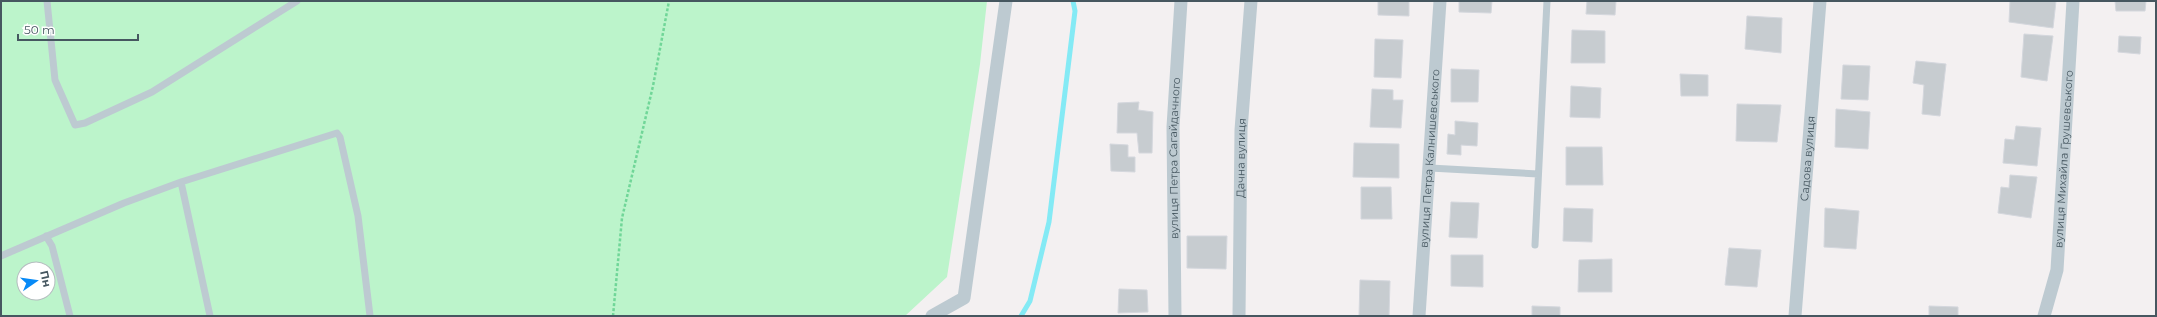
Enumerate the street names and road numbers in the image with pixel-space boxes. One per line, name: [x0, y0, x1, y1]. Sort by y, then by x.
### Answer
street label: вулиця Петра Калнишевського: [1417, 69, 1442, 248]
street label: вулиця Михайла Грушевського: [2051, 70, 2076, 248]
street label: вулиця Петра Сагайдачного: [1166, 77, 1183, 239]
street label: Садова вулиця: [1797, 115, 1818, 202]
street label: Дачна вулиця: [1233, 118, 1249, 198]

